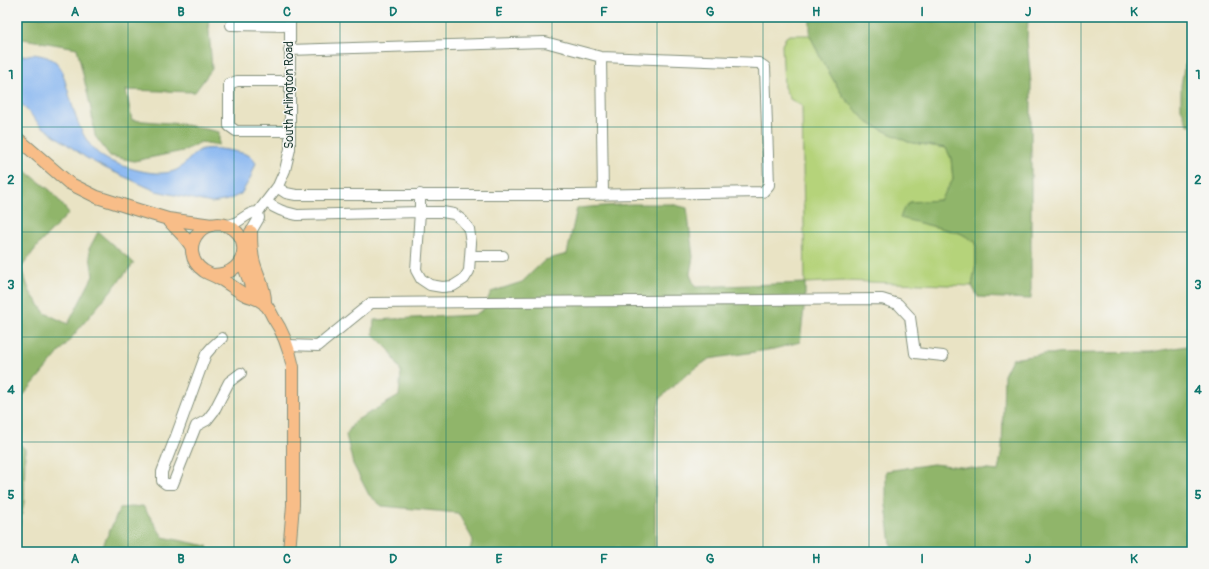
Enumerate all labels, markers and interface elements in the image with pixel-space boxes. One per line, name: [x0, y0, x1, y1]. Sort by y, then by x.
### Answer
text: A: [71, 4, 80, 20]
text: B: [177, 4, 185, 20]
text: C: [283, 4, 291, 20]
text: D: [389, 4, 397, 20]
text: E: [496, 4, 503, 20]
text: F: [600, 4, 608, 20]
text: G: [706, 4, 715, 20]
text: H: [812, 4, 820, 20]
text: I: [920, 4, 924, 20]
text: J: [1025, 4, 1031, 20]
text: K: [1130, 4, 1138, 20]
street label: South Arlington Road: [282, 41, 297, 149]
text: 1: [8, 67, 14, 83]
text: 1: [1195, 67, 1201, 83]
text: 2: [7, 172, 15, 188]
text: 2: [1194, 172, 1202, 188]
text: 3: [7, 277, 15, 293]
text: 3: [1194, 277, 1202, 293]
text: 4: [7, 382, 15, 398]
text: 4: [1194, 382, 1202, 398]
text: 5: [7, 487, 15, 503]
text: 5: [1194, 487, 1202, 503]
text: A: [71, 551, 80, 567]
text: B: [177, 551, 185, 567]
text: C: [283, 551, 291, 567]
text: D: [389, 551, 397, 567]
text: E: [496, 551, 503, 567]
text: F: [600, 551, 608, 567]
text: G: [706, 551, 715, 567]
text: H: [812, 551, 820, 567]
text: I: [920, 551, 924, 567]
text: J: [1025, 551, 1031, 567]
text: K: [1130, 551, 1138, 567]

